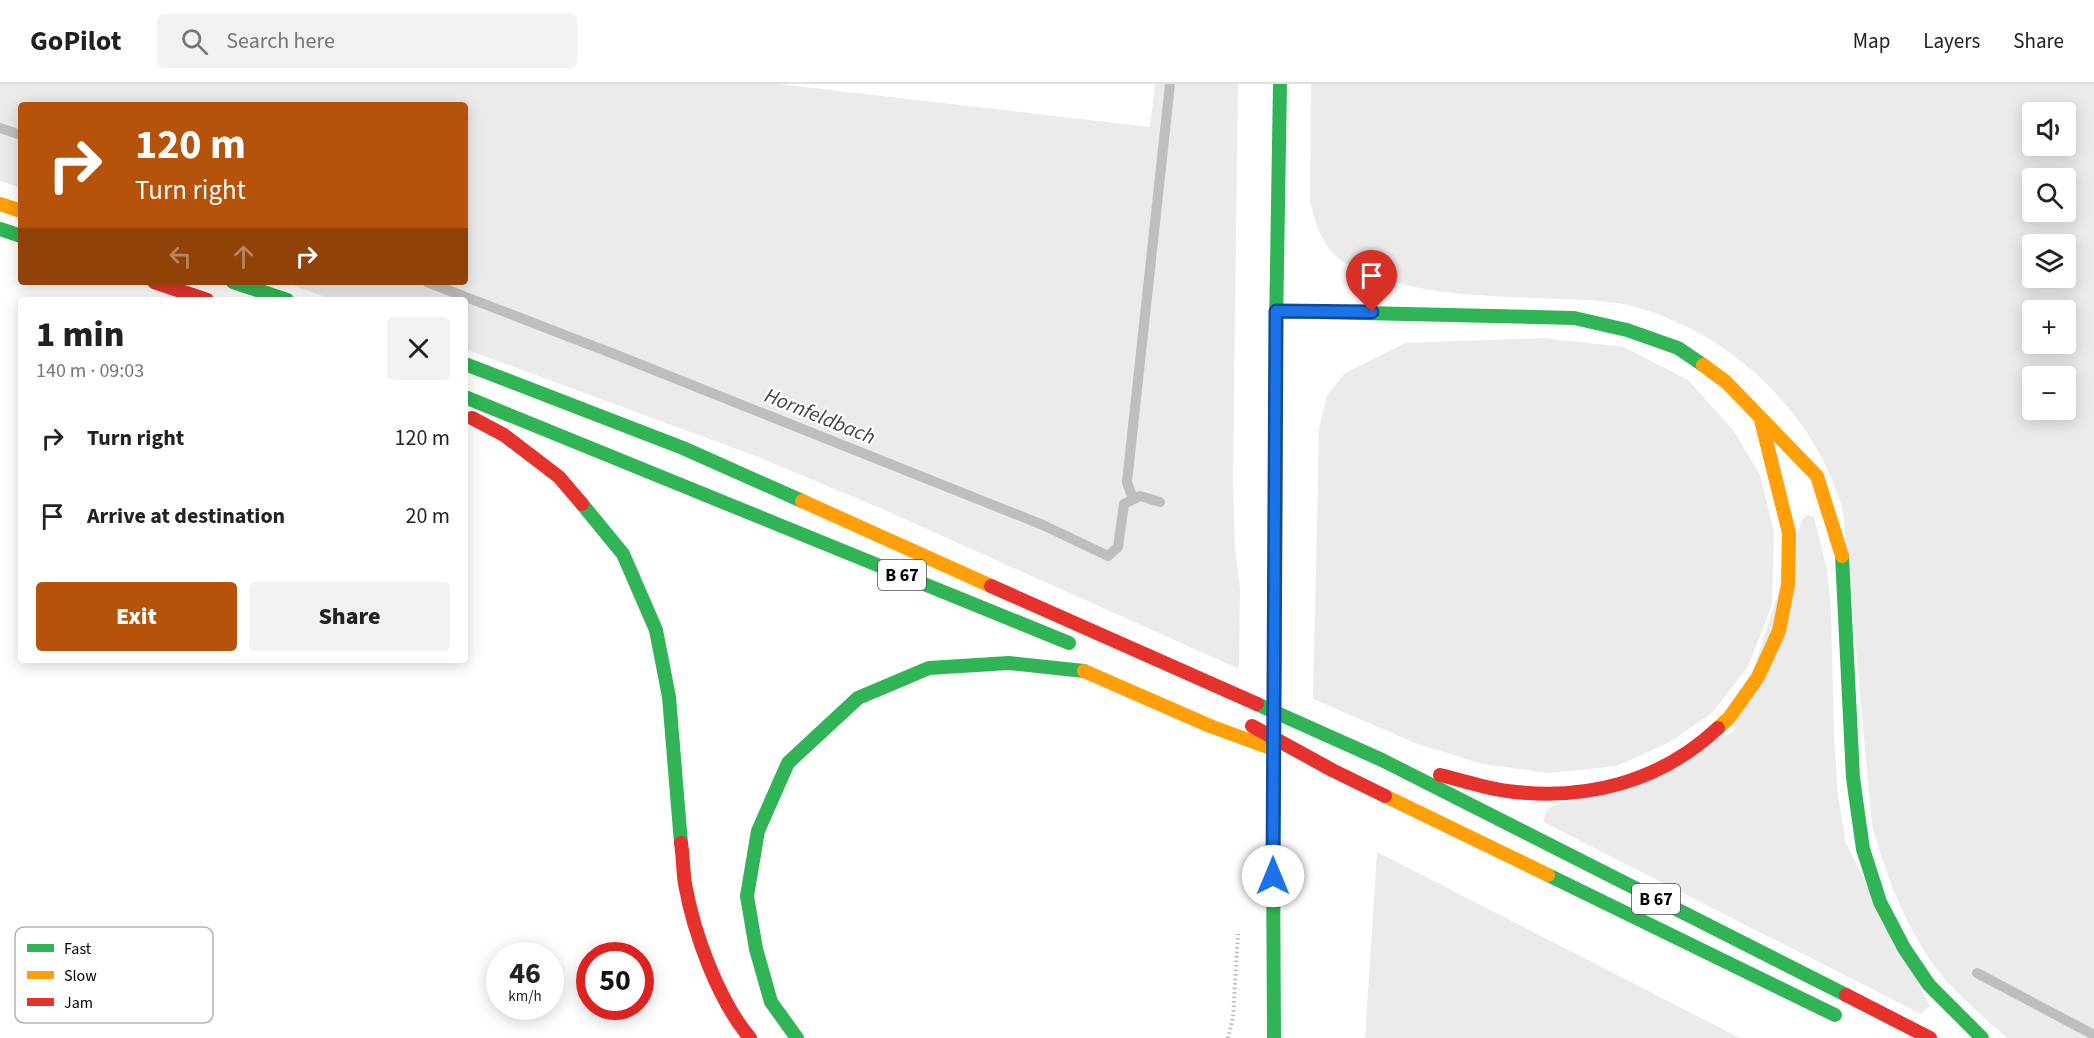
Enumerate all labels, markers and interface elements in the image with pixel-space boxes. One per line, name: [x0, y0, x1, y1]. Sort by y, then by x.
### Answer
search box: [157, 14, 577, 68]
text: GoPilot: [30, 21, 121, 61]
icon: search: [178, 25, 211, 58]
text: Search here: [226, 25, 335, 57]
text: Map: [1853, 26, 1890, 56]
text: Layers: [1923, 26, 1980, 56]
text: Share: [2013, 26, 2064, 56]
map controls: [2022, 102, 2076, 420]
button: sound: [2022, 102, 2076, 156]
text: 120 m: [135, 115, 246, 175]
icon: right: [36, 126, 114, 204]
button: search: [2022, 168, 2076, 222]
text: Turn right: [135, 171, 246, 210]
button: layers: [2022, 234, 2076, 288]
icon: left: [164, 240, 197, 273]
icon: ahead: [227, 240, 260, 273]
icon: right: [290, 240, 323, 273]
pin: [1346, 250, 1397, 312]
icon: arrive: [1355, 259, 1388, 292]
button: +: [2022, 300, 2076, 354]
text: 1 min: [36, 309, 124, 360]
button: close: [387, 317, 450, 380]
text: 140 m · 09:03: [36, 357, 144, 385]
button: −: [2022, 366, 2076, 420]
water label: Hornfeldbach: [760, 380, 880, 452]
icon: right: [36, 422, 69, 455]
text: Turn right: [87, 422, 184, 454]
text: 120 m: [395, 422, 450, 454]
icon: arrive: [36, 500, 69, 533]
text: Arrive at destination: [87, 500, 285, 532]
text: 20 m: [405, 500, 450, 532]
road number: B 67: [878, 560, 926, 590]
button: Exit: [36, 582, 237, 651]
button: Share: [249, 582, 450, 651]
position arrow: [1241, 844, 1305, 908]
road number: B 67: [1632, 884, 1680, 914]
legend: [15, 927, 213, 1023]
text: Fast: [64, 938, 92, 960]
speed limit sign: 50: [576, 942, 654, 1020]
text: 46: [509, 952, 541, 995]
text: Slow: [64, 965, 97, 987]
text: km/h: [508, 986, 542, 1007]
text: Jam: [64, 992, 93, 1014]

